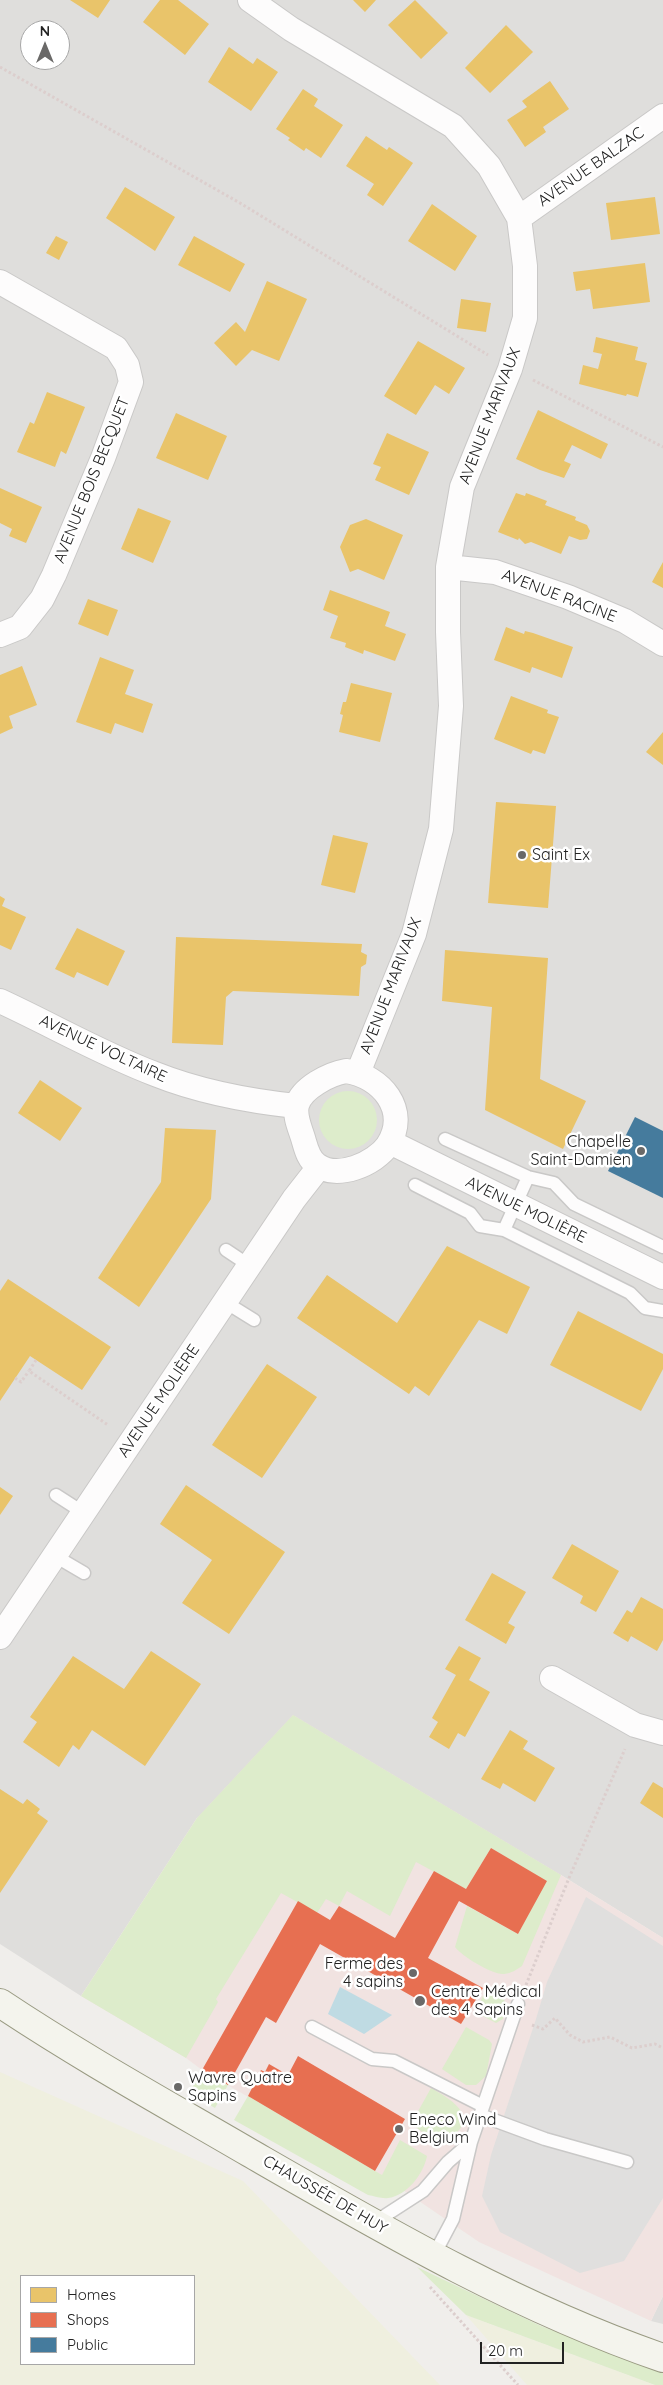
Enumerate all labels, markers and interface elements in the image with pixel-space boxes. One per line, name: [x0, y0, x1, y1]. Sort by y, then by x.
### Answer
north arrow: [20, 20, 70, 70]
text: N: [40, 22, 50, 40]
street label: AVENUE BALZAC: [534, 123, 648, 211]
street label: AVENUE MARIVAUX: [455, 345, 525, 487]
street label: AVENUE BOIS BECQUET: [50, 394, 134, 566]
street label: AVENUE RACINE: [499, 565, 619, 627]
place label: Saint Ex: [532, 845, 590, 865]
marker: Saint Ex: [516, 849, 528, 861]
street label: AVENUE MARIVAUX: [356, 915, 426, 1057]
street label: AVENUE VOLTAIRE: [36, 1011, 170, 1087]
place label: Chapelle Saint-Damien: [530, 1132, 631, 1170]
marker: Chapelle Saint-Damien: [635, 1145, 647, 1157]
street label: AVENUE MOLIÈRE: [462, 1172, 590, 1248]
street label: AVENUE MOLIÈRE: [114, 1341, 204, 1461]
place label: Ferme des 4 sapins: [325, 1954, 403, 1992]
marker: Ferme des 4 sapins: [407, 1967, 419, 1979]
place label: Centre Médical des 4 Sapins: [431, 1982, 541, 2020]
marker: Centre Médical des 4 Sapins: [413, 1994, 427, 2008]
place label: Wavre Quatre Sapins: [188, 2068, 292, 2106]
marker: Wavre Quatre Sapins: [172, 2081, 184, 2093]
place label: Eneco Wind Belgium: [409, 2110, 497, 2148]
marker: Eneco Wind Belgium: [393, 2123, 405, 2135]
street label: CHAUSSÉE DE HUY: [259, 2152, 391, 2238]
legend: [20, 2275, 195, 2365]
text: Homes: [67, 2285, 116, 2304]
text: Shops: [67, 2310, 109, 2329]
scale bar: [483, 2332, 567, 2364]
text: Public: [67, 2335, 108, 2354]
text: 20 m: [488, 2341, 523, 2360]

